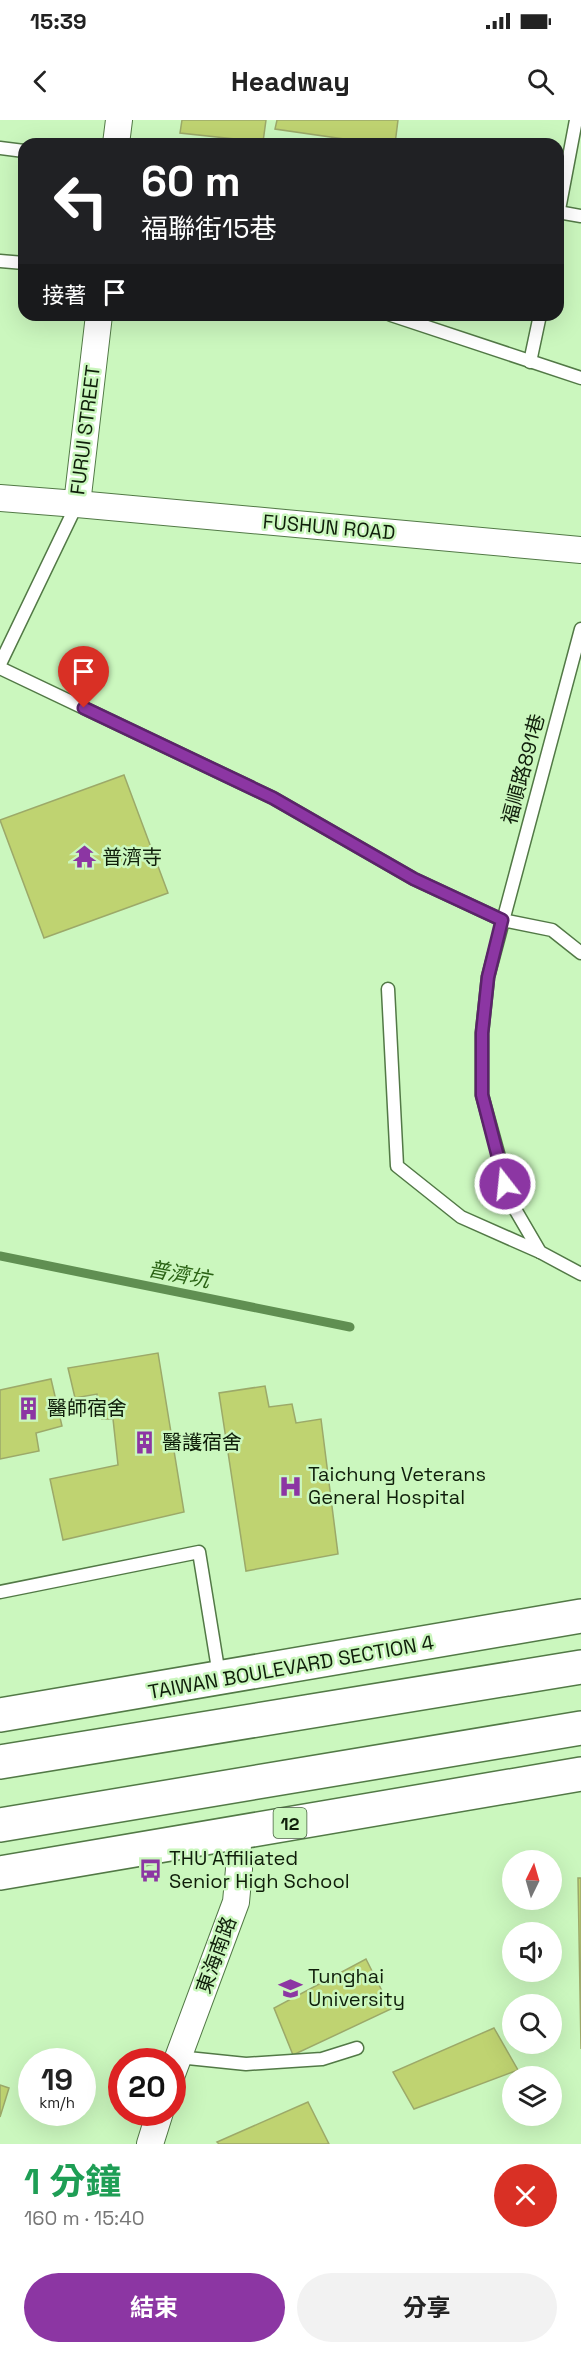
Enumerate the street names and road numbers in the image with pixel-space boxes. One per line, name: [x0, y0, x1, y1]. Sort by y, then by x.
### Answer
street label: FURUI STREET: [64, 363, 106, 496]
street label: FUSHUN ROAD: [262, 508, 396, 546]
street label: 福順路891巷: [496, 711, 550, 827]
street label: TAIWAN BOULEVARD SECTION 4: [146, 1629, 436, 1705]
road number: 12: [274, 1808, 306, 1838]
street label: 東海南路: [190, 1913, 242, 1997]

